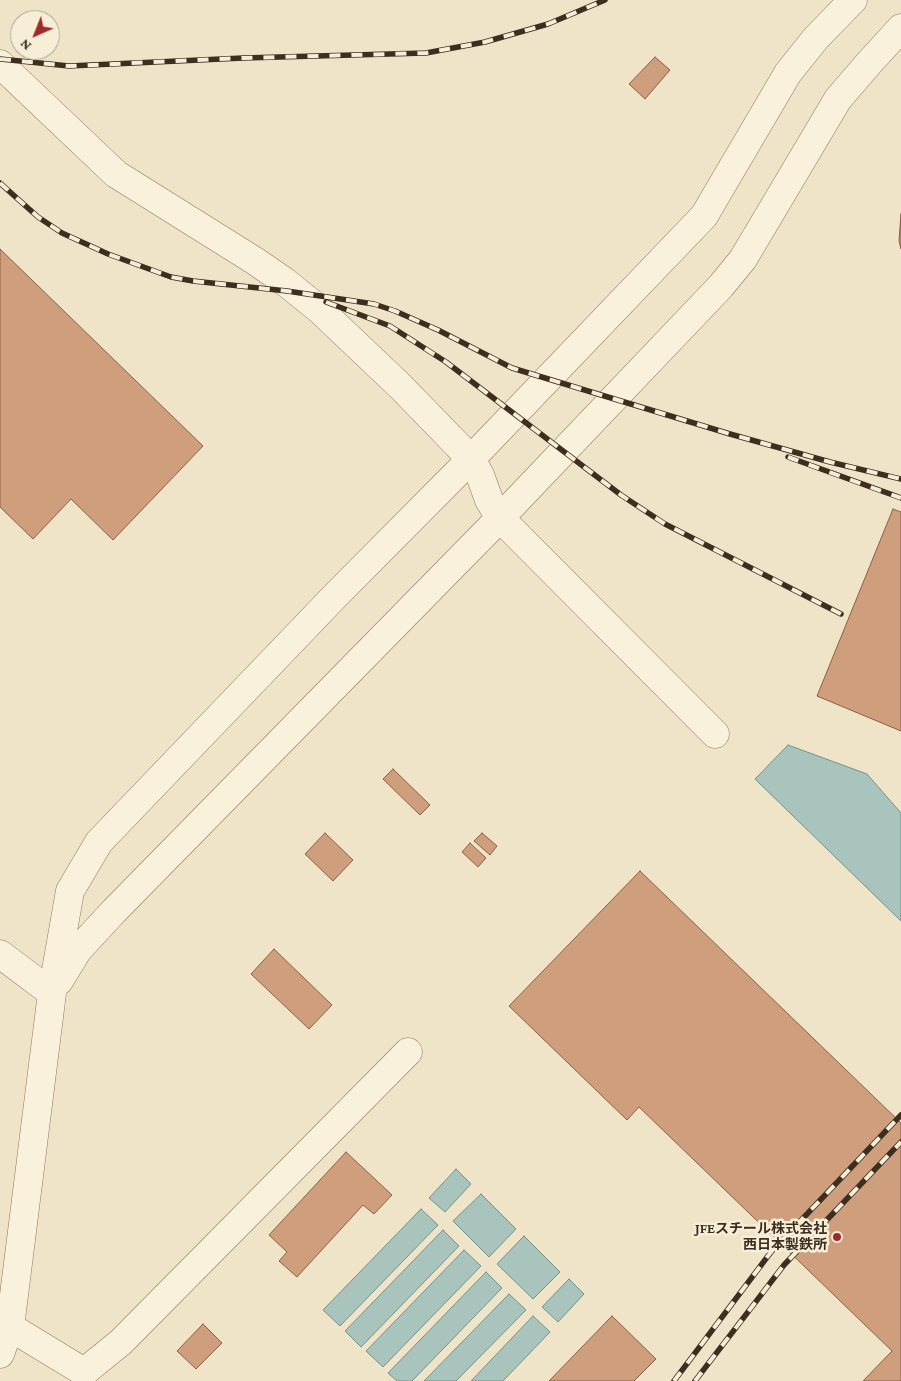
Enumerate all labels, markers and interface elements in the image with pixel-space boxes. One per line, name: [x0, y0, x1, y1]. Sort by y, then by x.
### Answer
north arrow: [10, 10, 60, 60]
text: N: [16, 36, 34, 54]
place label: JFEスチール株式会社 西日本製鉄所: [695, 1221, 827, 1254]
marker: JFEスチール株式会社 西日本製鉄所: [831, 1231, 843, 1243]

